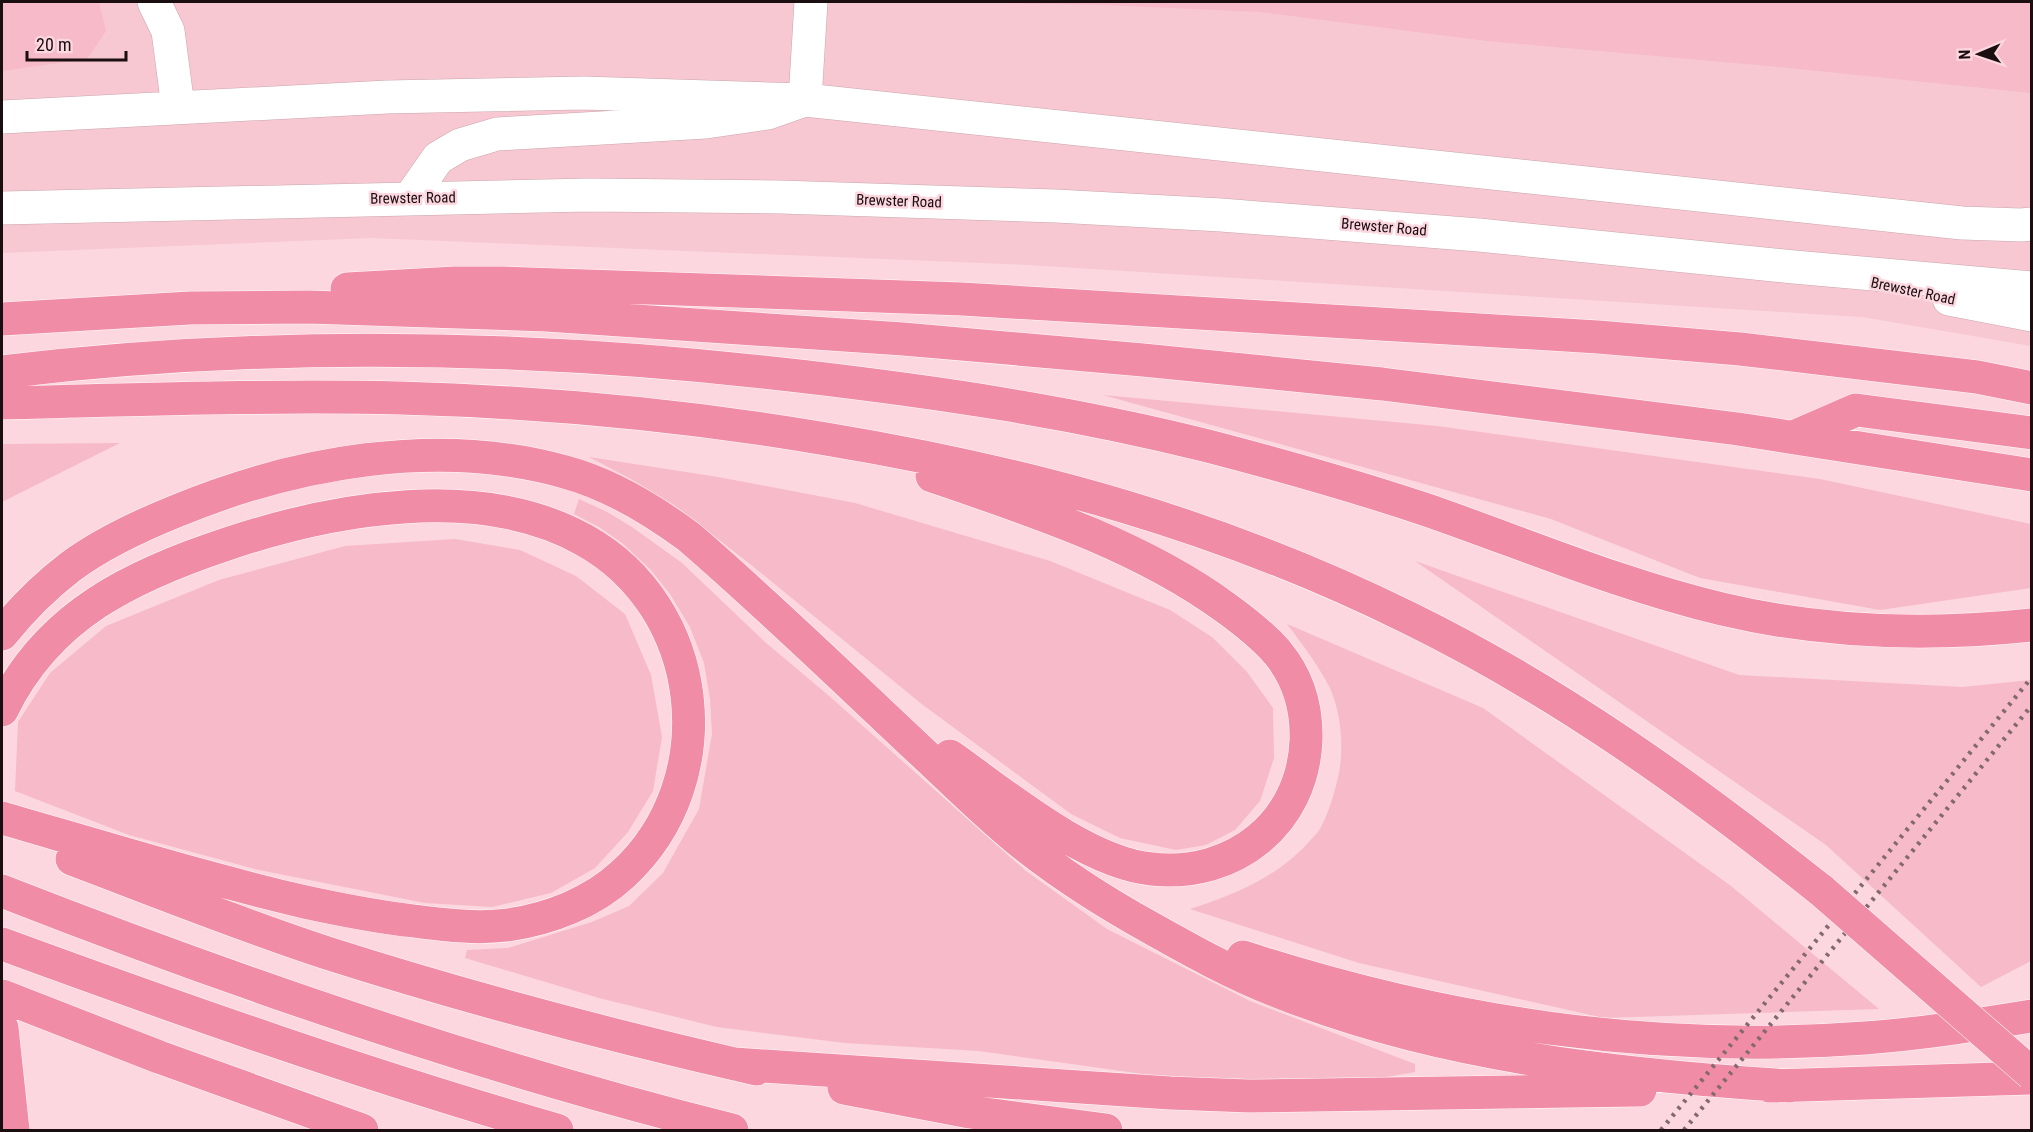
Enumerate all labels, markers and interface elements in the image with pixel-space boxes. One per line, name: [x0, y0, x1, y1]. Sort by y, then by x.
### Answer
scale bar: [27, 24, 126, 62]
north arrow: [1949, 24, 2009, 84]
text: 20 m: [36, 34, 71, 55]
text: N: [1955, 49, 1974, 60]
street label: Brewster Road: [370, 188, 456, 208]
street label: Brewster Road: [856, 191, 942, 211]
street label: Brewster Road: [1340, 214, 1428, 240]
street label: Brewster Road: [1869, 273, 1957, 309]

